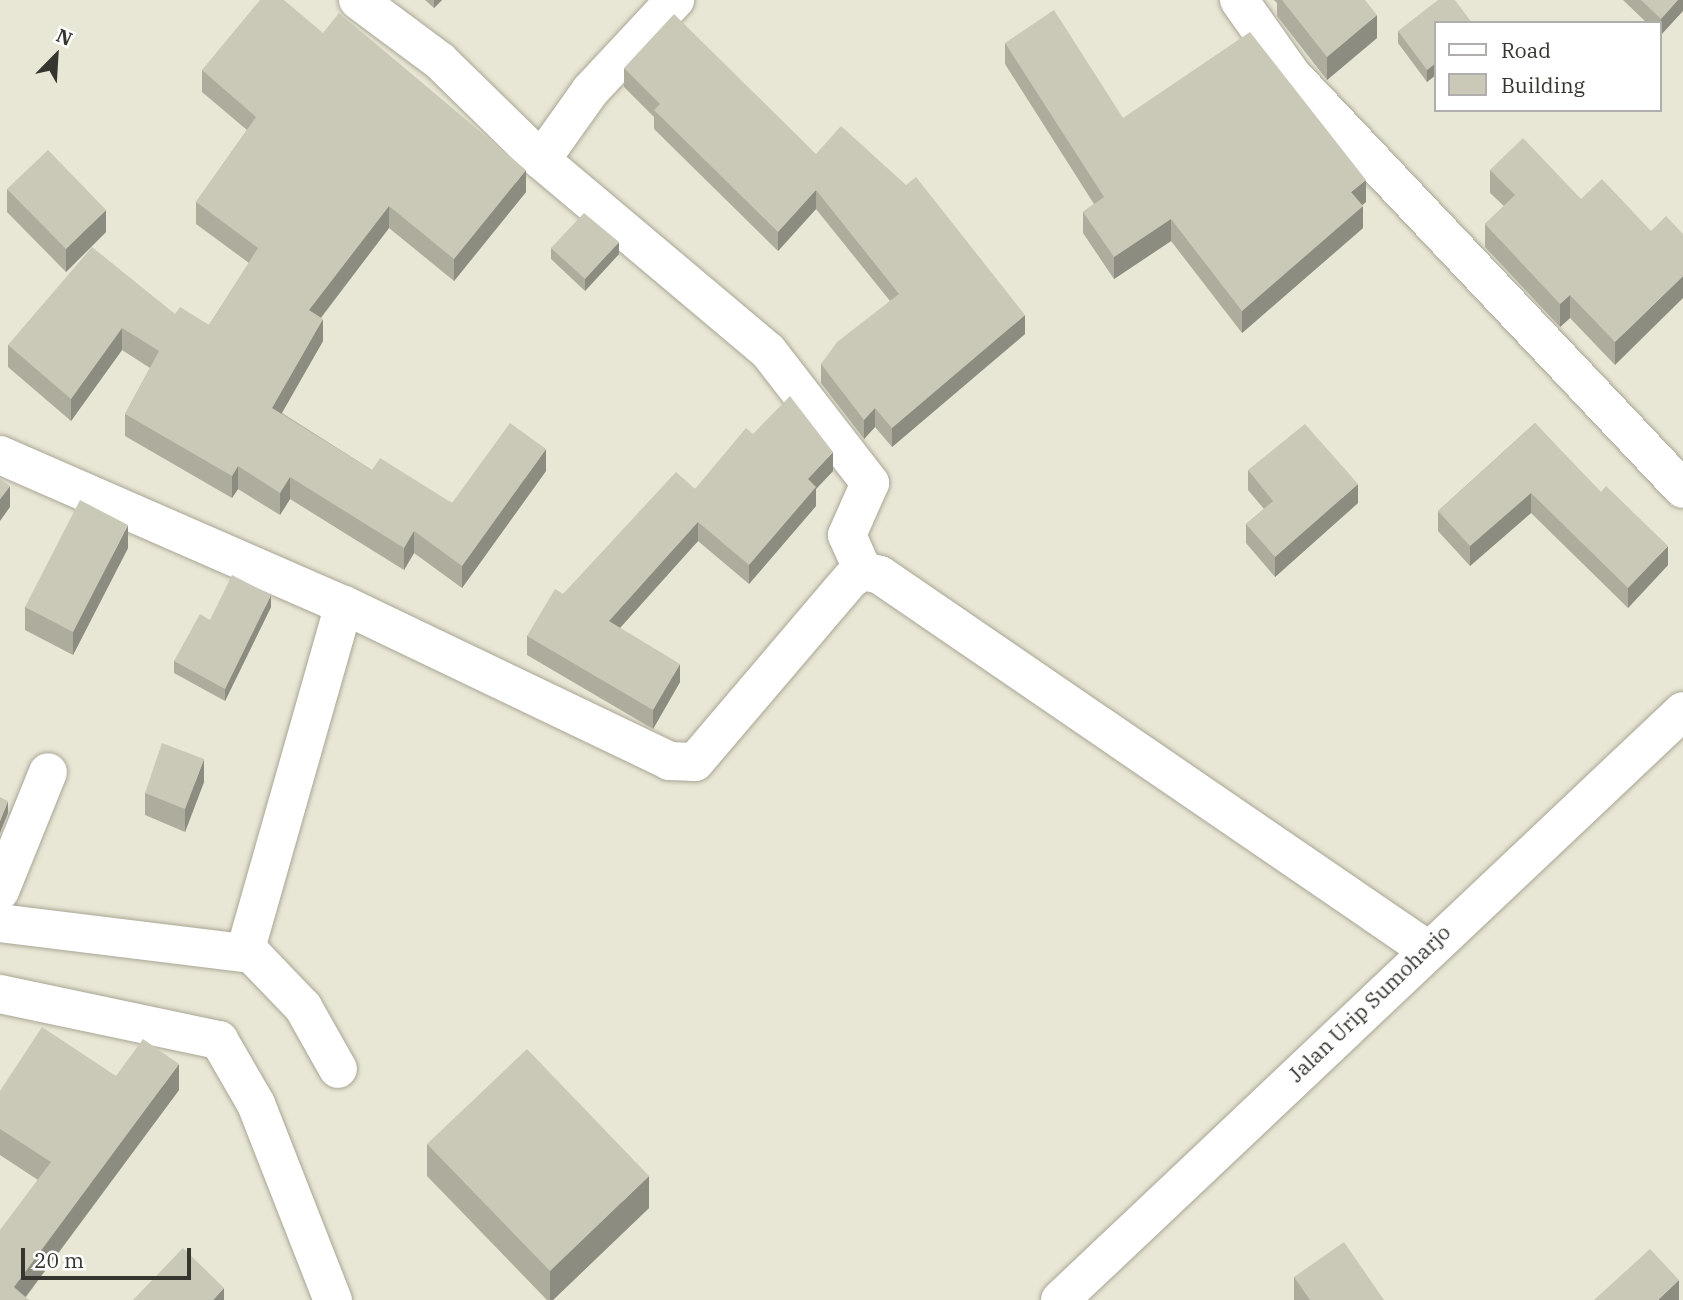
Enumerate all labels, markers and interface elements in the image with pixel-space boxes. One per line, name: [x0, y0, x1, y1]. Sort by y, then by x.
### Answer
north arrow: [21, 21, 91, 91]
legend: [1434, 21, 1662, 112]
text: N: [53, 23, 76, 51]
text: Road: [1501, 36, 1551, 64]
text: Building: [1501, 71, 1585, 99]
street label: Jalan Urip Sumoharjo: [1283, 919, 1455, 1087]
scale bar: [24, 1234, 194, 1278]
text: 20 m: [34, 1246, 84, 1274]

